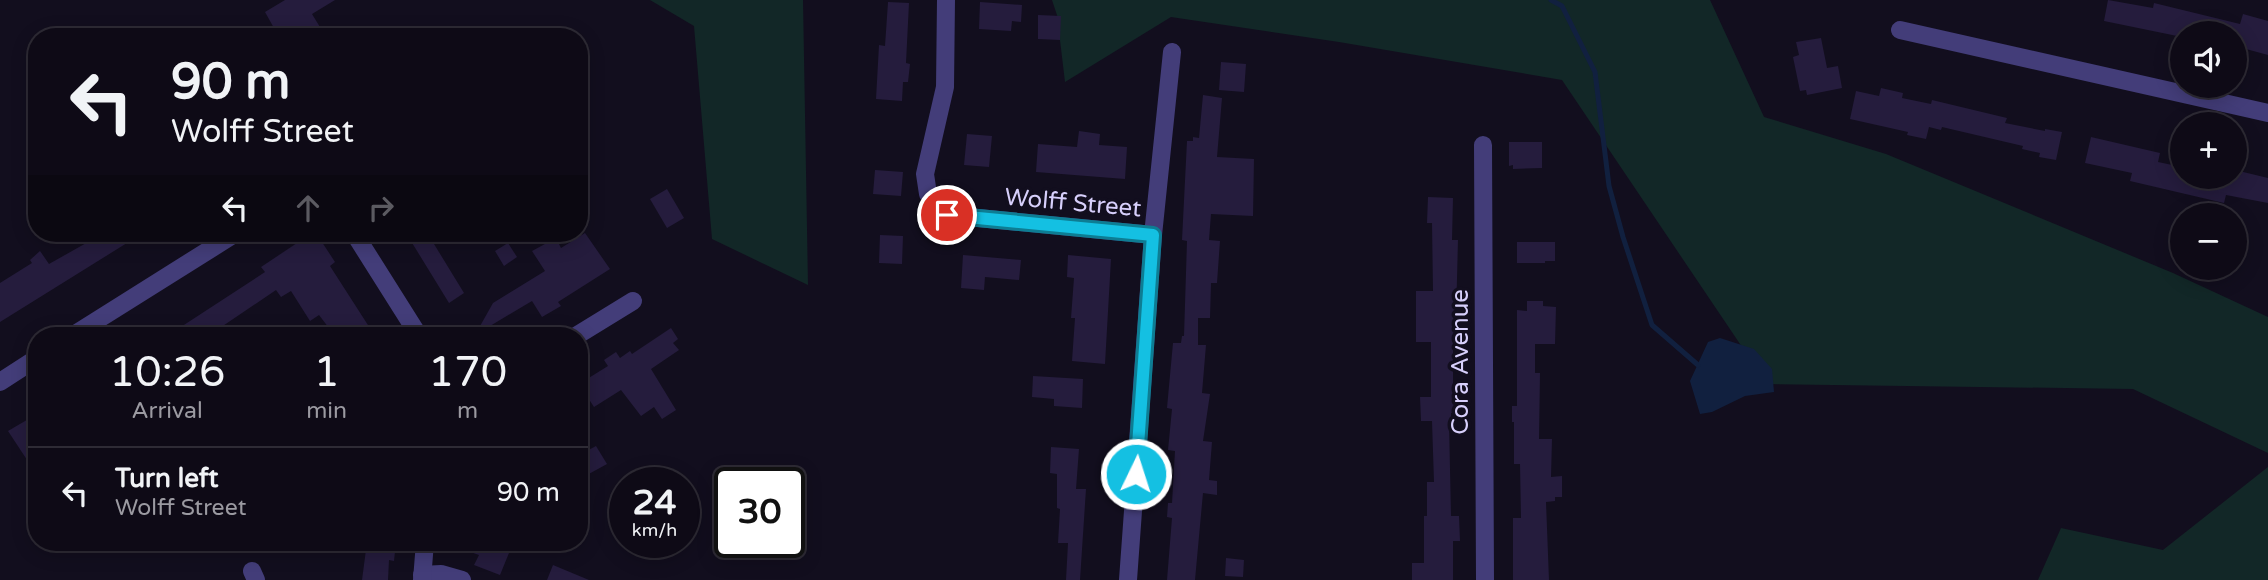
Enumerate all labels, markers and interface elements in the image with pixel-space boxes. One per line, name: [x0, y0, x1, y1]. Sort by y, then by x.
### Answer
map controls: [2170, 21, 2247, 280]
button: sound: [2170, 21, 2247, 98]
text: 90 m: [171, 53, 290, 112]
icon: left: [56, 56, 147, 147]
button: +: [2170, 112, 2247, 189]
text: Wolff Street: [171, 113, 354, 151]
street label: Wolff Street: [1003, 183, 1143, 223]
pin: [917, 185, 977, 245]
icon: left: [216, 189, 254, 227]
icon: ahead: [289, 189, 327, 227]
icon: right: [362, 189, 400, 227]
icon: arrive: [928, 196, 966, 234]
button: −: [2170, 203, 2247, 280]
street label: Cora Avenue: [1446, 289, 1475, 435]
text: 10:26: [109, 347, 225, 398]
text: 1: [313, 347, 340, 398]
text: 170: [428, 347, 507, 398]
text: Arrival: [132, 397, 203, 425]
text: min: [306, 397, 347, 425]
text: m: [457, 397, 478, 425]
position arrow: [1099, 437, 1173, 511]
text: Turn left: [115, 463, 218, 494]
speed limit sign: 30: [714, 467, 805, 558]
icon: left: [56, 474, 94, 512]
text: 90 m: [497, 477, 560, 508]
text: 24: [633, 482, 676, 524]
text: Wolff Street: [115, 494, 246, 522]
text: km/h: [632, 519, 677, 541]

